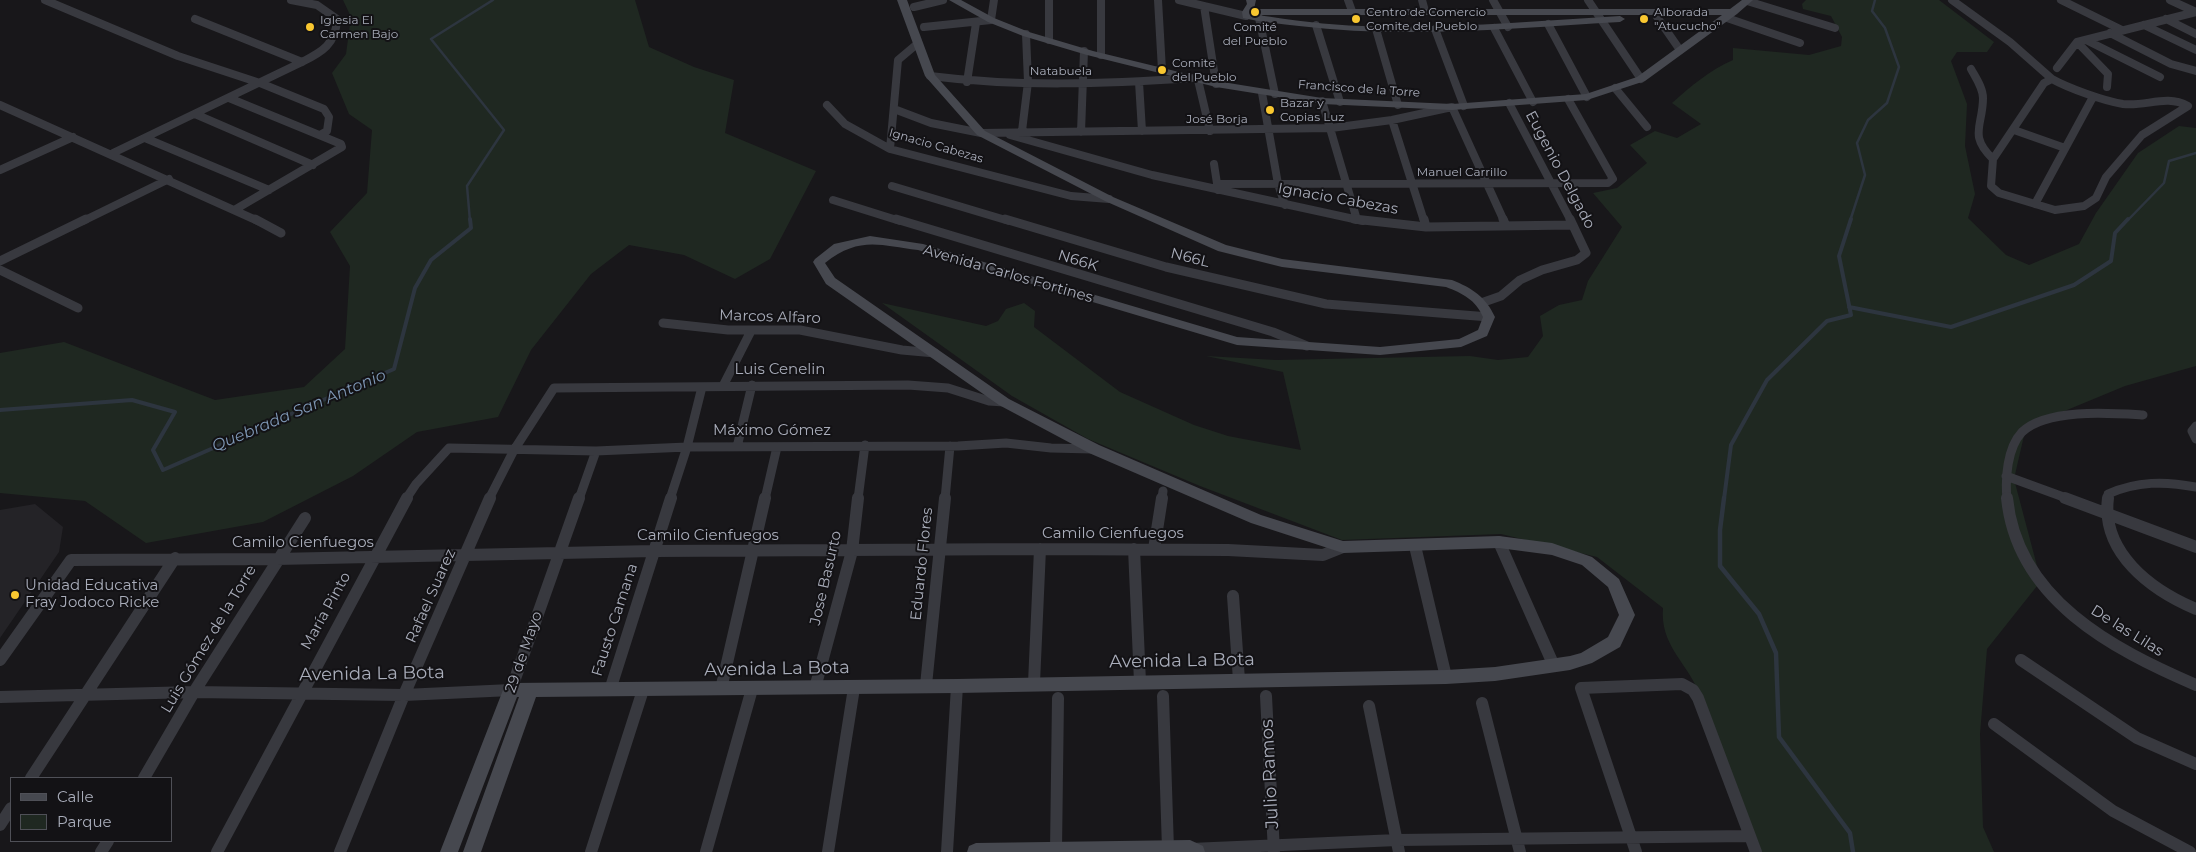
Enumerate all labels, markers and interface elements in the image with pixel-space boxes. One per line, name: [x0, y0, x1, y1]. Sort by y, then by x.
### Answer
place label: Centro de Comercio Comite del Pueblo: [1366, 5, 1486, 33]
place label: Alborada "Atucucho": [1654, 5, 1721, 33]
marker: Comité del Pueblo: [1249, 6, 1261, 18]
place label: Iglesia El Carmen Bajo: [320, 13, 398, 41]
marker: Centro de Comercio Comite del Pueblo: [1350, 13, 1362, 25]
marker: Alborada "Atucucho": [1638, 13, 1650, 25]
place label: Comité del Pueblo: [1223, 20, 1287, 48]
marker: Iglesia El Carmen Bajo: [304, 21, 316, 33]
place label: Comite del Pueblo: [1172, 56, 1237, 84]
street label: Natabuela: [1030, 64, 1092, 78]
marker: Comite del Pueblo: [1156, 64, 1168, 76]
street label: Francisco de la Torre: [1297, 78, 1421, 100]
place label: Bazar y Copias Luz: [1280, 96, 1344, 124]
marker: Bazar y Copias Luz: [1264, 104, 1276, 116]
street label: Eugenio Delgado: [1521, 108, 1599, 232]
street label: José Borja: [1186, 112, 1248, 126]
street label: Ignacio Cabezas: [887, 126, 985, 166]
street label: Manuel Carrillo: [1417, 165, 1507, 179]
street label: Ignacio Cabezas: [1276, 180, 1400, 218]
street label: Avenida Carlos Fortines: [921, 241, 1095, 307]
street label: N66L: [1169, 245, 1211, 271]
street label: N66K: [1056, 246, 1100, 276]
street label: Marcos Alfaro: [719, 306, 821, 328]
street label: Luis Cenelin: [735, 361, 825, 379]
water label: Quebrada San Antonio: [209, 366, 389, 456]
street label: Máximo Gómez: [713, 422, 831, 440]
street label: Eduardo Flores: [907, 507, 937, 621]
street label: Camilo Cienfuegos: [1042, 525, 1184, 543]
street label: Camilo Cienfuegos: [637, 527, 779, 545]
street label: Jose Basurto: [806, 529, 846, 627]
street label: Camilo Cienfuegos: [232, 534, 374, 552]
street label: Rafael Suarez: [402, 546, 460, 646]
street label: Fausto Camana: [588, 561, 642, 679]
street label: Luis Gómez de la Torre: [158, 562, 260, 716]
street label: María Pinto: [297, 569, 355, 653]
place label: Unidad Educativa Fray Jodoco Ricke: [25, 577, 159, 612]
marker: Unidad Educativa Fray Jodoco Ricke: [9, 589, 21, 601]
street label: De las Lilas: [2087, 601, 2167, 661]
street label: 29 de Mayo: [502, 609, 546, 695]
street label: Avenida La Bota: [1109, 649, 1255, 673]
street label: Avenida La Bota: [704, 657, 850, 681]
street label: Avenida La Bota: [299, 662, 445, 686]
street label: Julio Ramos: [1256, 719, 1284, 829]
legend: [10, 777, 172, 842]
text: Calle: [57, 787, 94, 806]
text: Parque: [57, 812, 112, 831]

